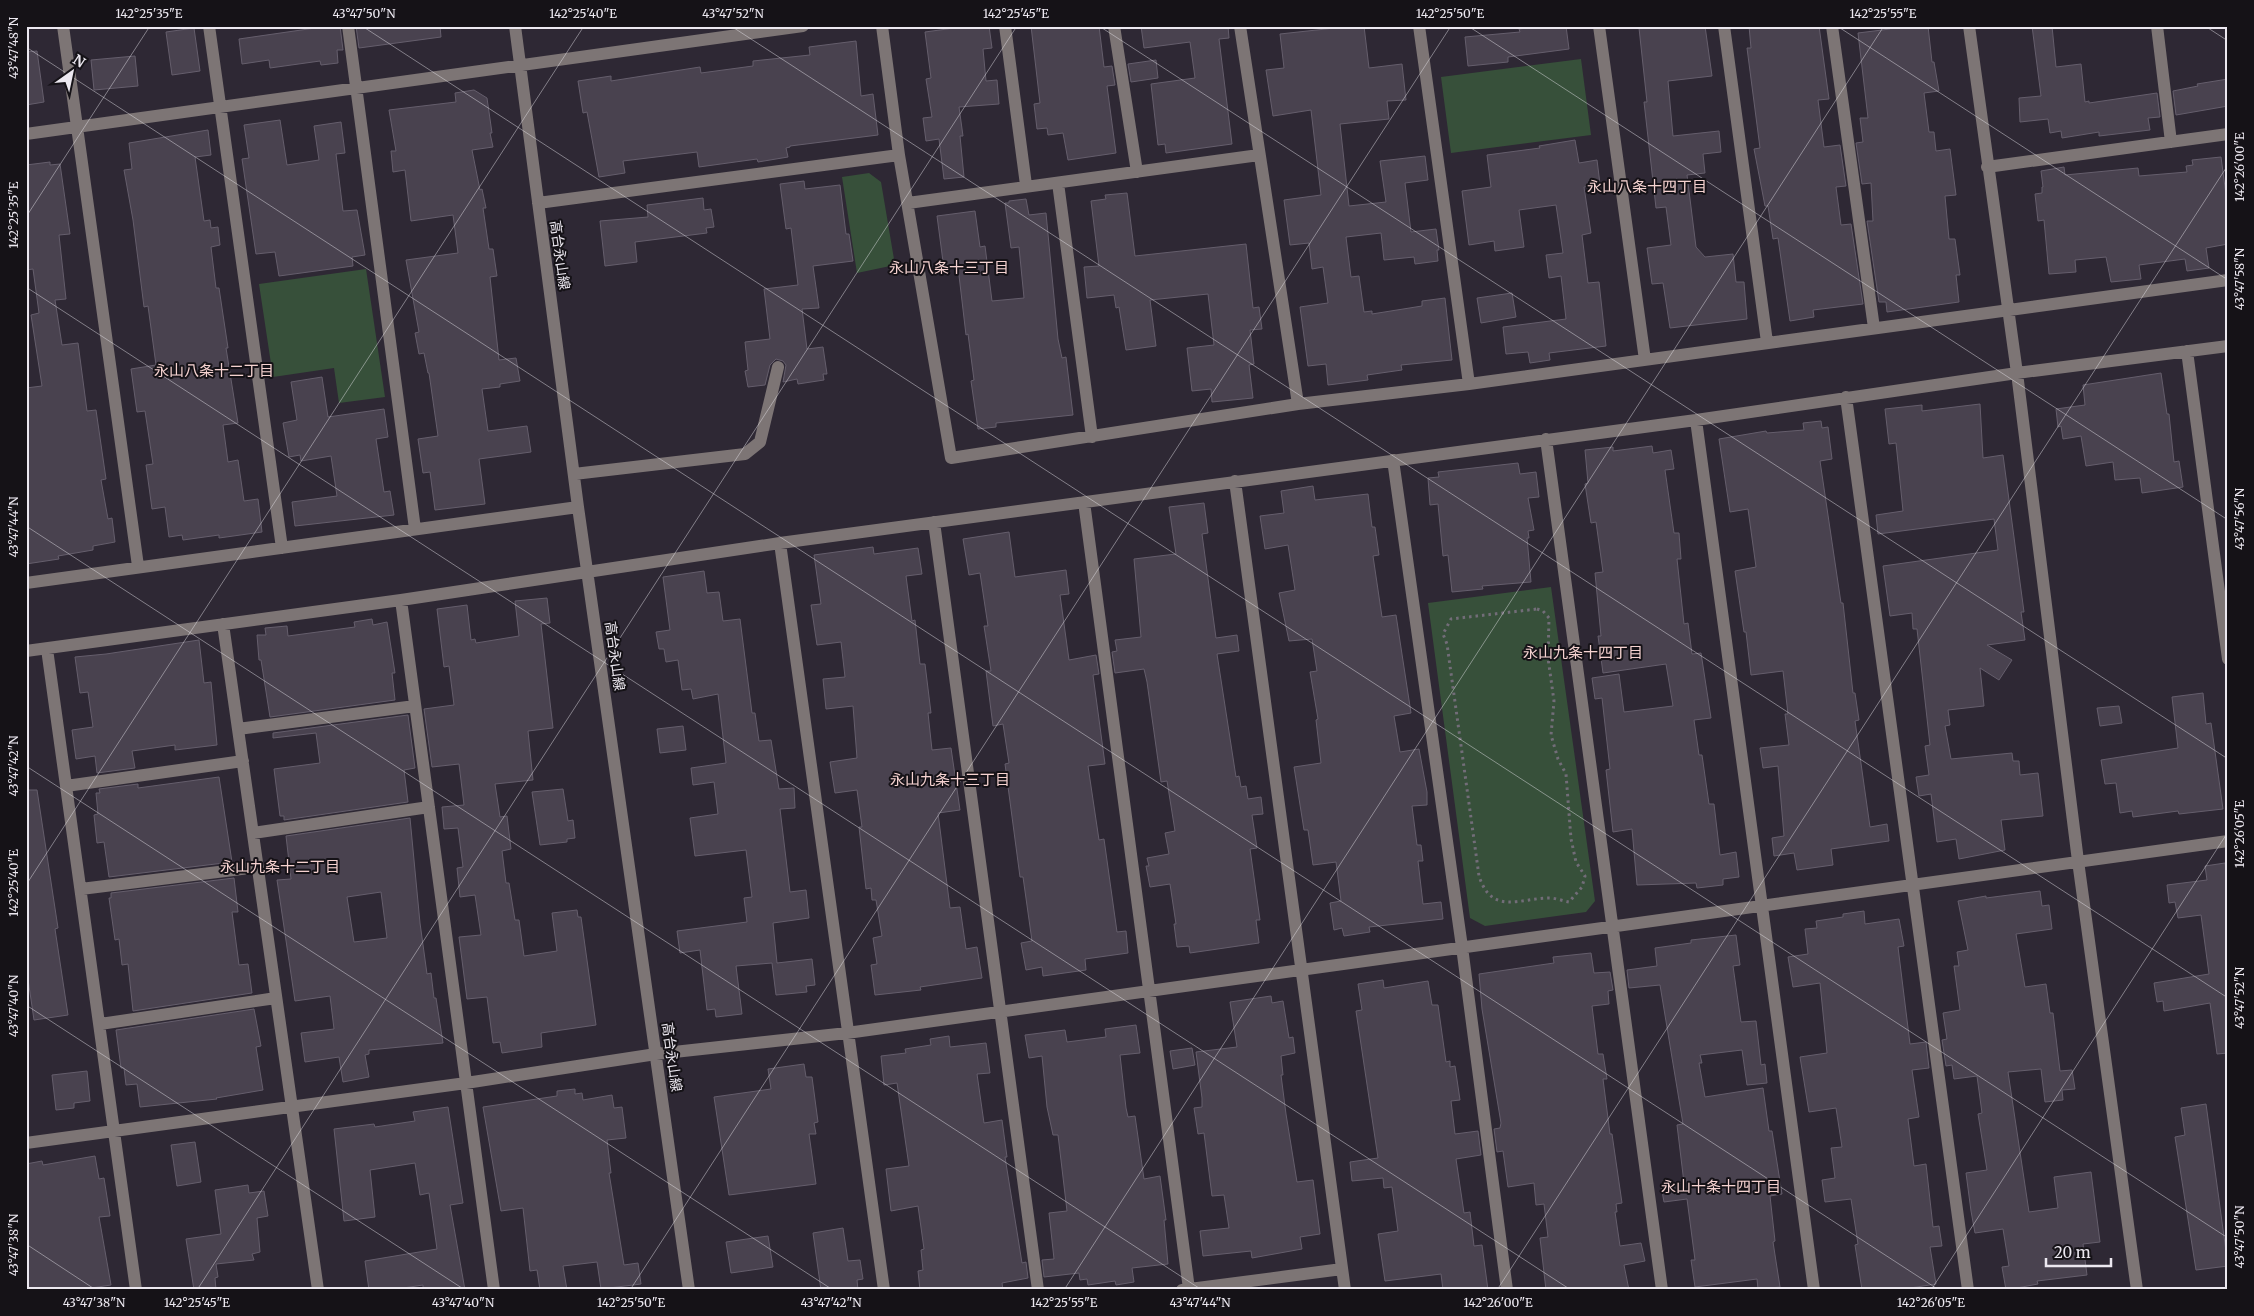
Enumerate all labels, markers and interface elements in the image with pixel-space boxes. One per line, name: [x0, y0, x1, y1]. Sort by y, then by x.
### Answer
text: 142°25'35"E: [116, 6, 183, 21]
text: 43°47'50"N: [333, 6, 396, 21]
text: 142°25'40"E: [549, 6, 617, 21]
text: 43°47'52"N: [702, 6, 765, 21]
text: 142°25'45"E: [983, 6, 1049, 21]
text: 142°25'50"E: [1416, 6, 1484, 21]
text: 142°25'55"E: [1850, 6, 1917, 21]
text: 43°47'48"N: [6, 16, 21, 79]
north arrow: [48, 48, 98, 98]
text: N: [70, 51, 89, 72]
text: 142°26'00"E: [2232, 132, 2247, 202]
district label: 永山八条十四丁目: [1587, 177, 1707, 196]
text: 142°25'35"E: [6, 181, 21, 248]
street label: 高台永山線: [546, 219, 574, 291]
text: 43°47'58"N: [2232, 247, 2247, 310]
district label: 永山八条十三丁目: [889, 258, 1009, 277]
district label: 永山八条十二丁目: [154, 361, 274, 380]
text: 43°47'56"N: [2232, 487, 2247, 550]
text: 43°47'44"N: [6, 496, 21, 558]
street label: 高台永山線: [601, 620, 629, 692]
district label: 永山九条十四丁目: [1523, 643, 1643, 662]
text: 43°47'42"N: [6, 735, 21, 797]
district label: 永山九条十三丁目: [890, 770, 1010, 789]
text: 142°26'05"E: [2232, 800, 2247, 868]
text: 142°25'40"E: [6, 849, 21, 917]
district label: 永山九条十二丁目: [220, 857, 340, 876]
text: 43°47'52"N: [2232, 966, 2247, 1029]
text: 43°47'40"N: [6, 974, 21, 1037]
street label: 高台永山線: [658, 1021, 686, 1093]
district label: 永山十条十四丁目: [1661, 1177, 1781, 1196]
text: 43°47'50"N: [2232, 1205, 2247, 1268]
text: 43°47'38"N: [6, 1213, 21, 1276]
scale bar: [2046, 1236, 2112, 1268]
text: 20 m: [2054, 1243, 2091, 1262]
text: 43°47'38"N: [63, 1295, 126, 1310]
text: 142°25'45"E: [164, 1295, 230, 1310]
text: 43°47'40"N: [432, 1295, 495, 1310]
text: 142°25'50"E: [597, 1295, 665, 1310]
text: 43°47'42"N: [800, 1295, 862, 1310]
text: 142°25'55"E: [1031, 1295, 1098, 1310]
text: 43°47'44"N: [1169, 1295, 1231, 1310]
text: 142°26'00"E: [1463, 1295, 1533, 1310]
text: 142°26'05"E: [1897, 1295, 1965, 1310]

